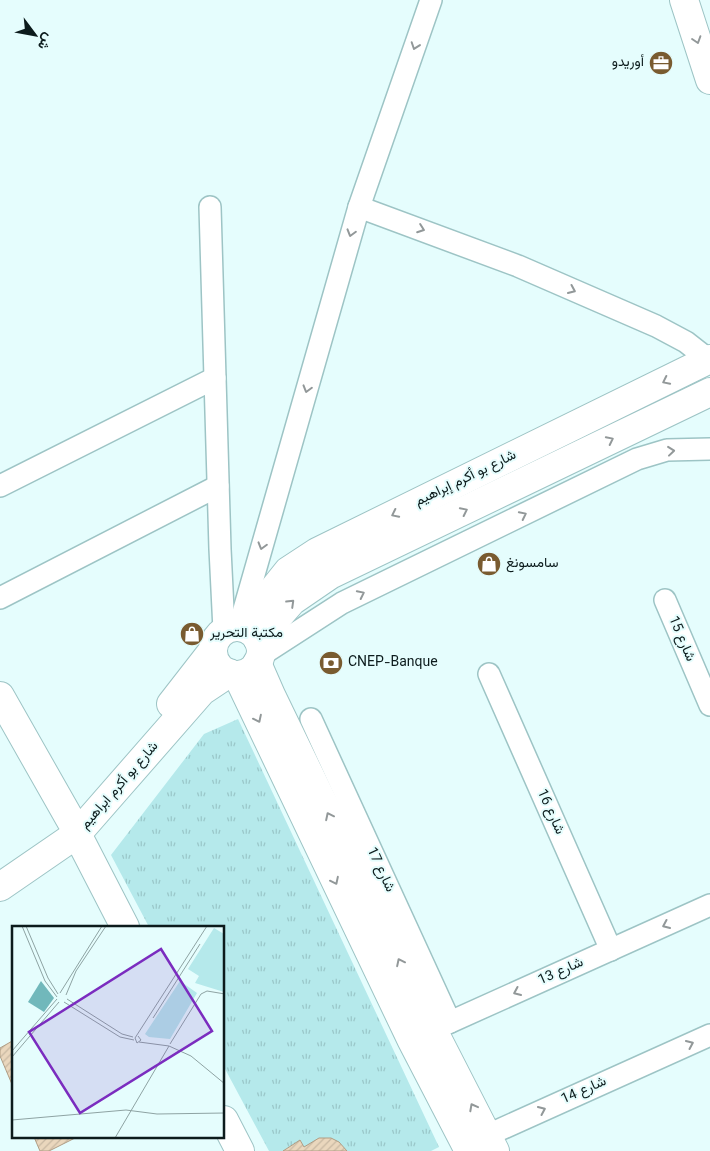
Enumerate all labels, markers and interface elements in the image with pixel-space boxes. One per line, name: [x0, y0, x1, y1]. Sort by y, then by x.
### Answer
north arrow: [10, 10, 60, 60]
text: ش: [30, 28, 58, 54]
one-way arrow: [692, 36, 702, 44]
one-way arrow: [411, 41, 421, 50]
office icon: أوريدو: [648, 50, 674, 76]
place label: أوريدو: [612, 52, 644, 74]
one-way arrow: [416, 223, 425, 233]
one-way arrow: [347, 228, 357, 237]
one-way arrow: [567, 284, 576, 294]
one-way arrow: [662, 375, 671, 385]
one-way arrow: [302, 385, 312, 393]
one-way arrow: [605, 436, 614, 446]
street label: شارع بو أكرم إبراهيم: [411, 445, 521, 513]
one-way arrow: [668, 446, 676, 457]
one-way arrow: [459, 506, 468, 517]
one-way arrow: [391, 508, 400, 518]
one-way arrow: [518, 510, 527, 521]
one-way arrow: [258, 541, 268, 549]
shop icon: سامسونغ: [476, 551, 502, 577]
place label: سامسونغ: [506, 553, 559, 575]
one-way arrow: [356, 590, 365, 600]
one-way arrow: [285, 600, 294, 609]
street label: شارع 15: [662, 613, 700, 665]
shop icon: مكتبة التحرير: [179, 621, 205, 647]
place label: مكتبة التحرير: [209, 623, 283, 645]
bank icon: CNEP-Banque: [318, 650, 344, 676]
place label: CNEP-Banque: [348, 652, 438, 674]
one-way arrow: [252, 713, 262, 722]
street label: شارع بو أكرم ابراهيم: [75, 737, 165, 835]
street label: شارع 16: [530, 786, 570, 838]
one-way arrow: [325, 812, 336, 821]
street label: شارع 17: [360, 844, 400, 896]
one-way arrow: [329, 876, 340, 885]
one-way arrow: [662, 919, 671, 929]
inset map: [12, 926, 225, 1138]
street label: شارع 13: [535, 952, 587, 992]
one-way arrow: [396, 958, 406, 967]
one-way arrow: [513, 985, 522, 996]
one-way arrow: [685, 1039, 694, 1050]
street label: شارع 14: [558, 1071, 610, 1111]
one-way arrow: [469, 1104, 479, 1113]
one-way arrow: [537, 1106, 546, 1117]

